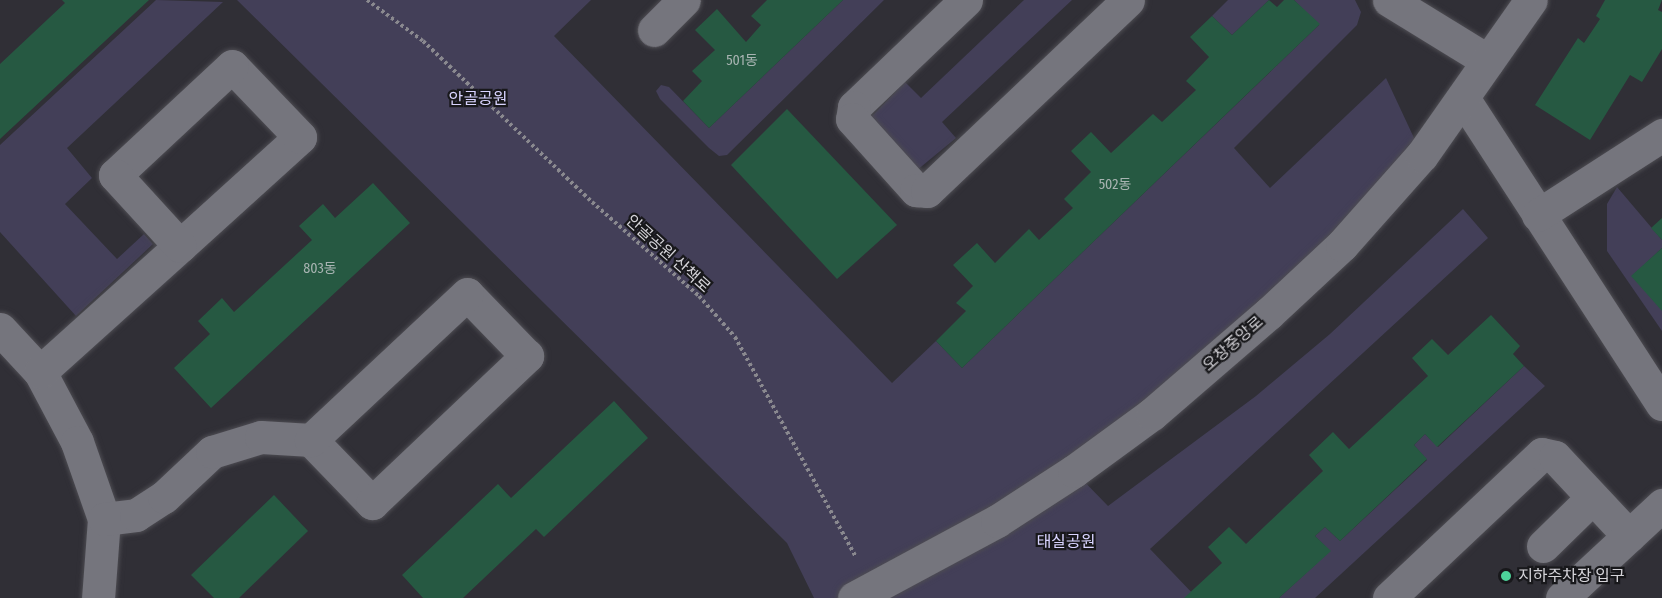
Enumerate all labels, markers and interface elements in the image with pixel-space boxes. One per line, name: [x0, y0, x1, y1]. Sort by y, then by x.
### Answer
house number: 501동: [726, 53, 758, 69]
park label: 안골공원: [449, 89, 507, 109]
house number: 502동: [1099, 177, 1131, 193]
street label: 안골공원 산책로: [622, 211, 714, 297]
house number: 803동: [303, 261, 337, 277]
street label: 오창중앙로: [1199, 313, 1267, 375]
park label: 태실공원: [1037, 532, 1095, 552]
place label: 지하주차장 입구: [1518, 566, 1625, 586]
marker: 지하주차장 입구: [1499, 569, 1513, 583]

